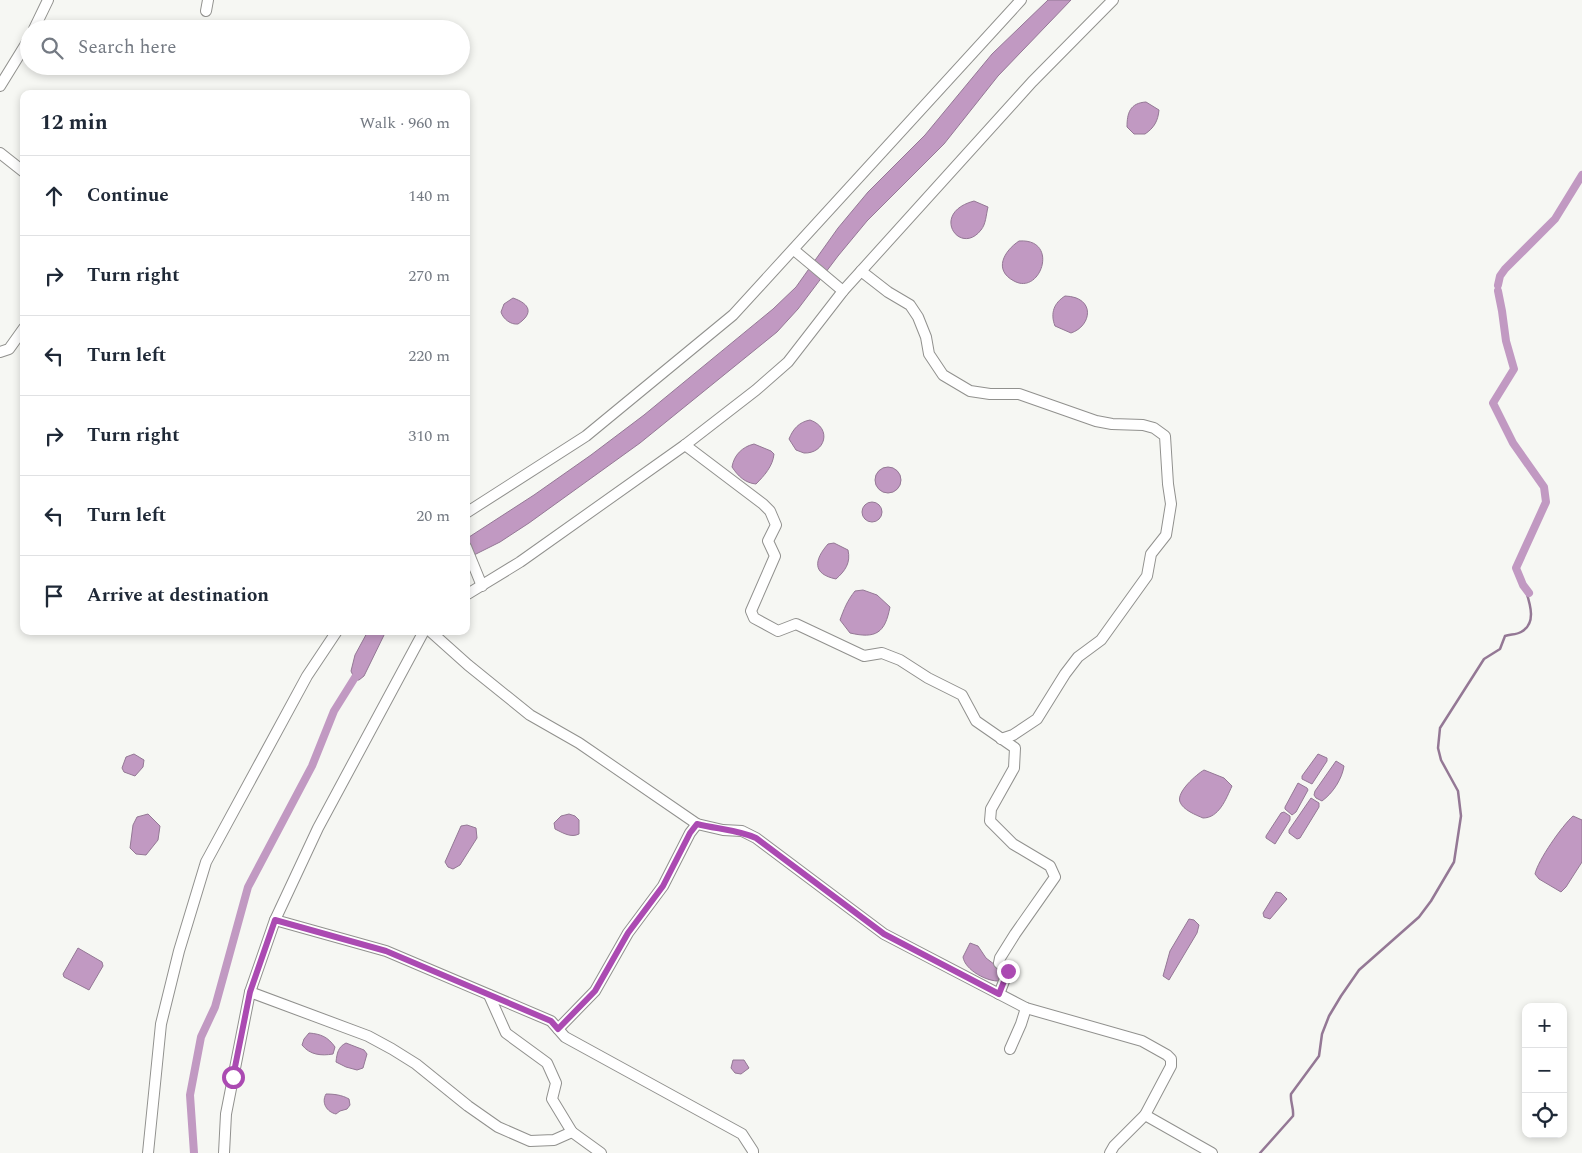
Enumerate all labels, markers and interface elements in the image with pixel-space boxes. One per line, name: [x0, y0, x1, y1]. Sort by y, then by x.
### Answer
search box: [20, 20, 470, 75]
text: Search here: [78, 33, 177, 62]
icon: search: [38, 34, 66, 62]
text: 12 min: [40, 107, 108, 139]
text: Walk · 960 m: [359, 111, 450, 135]
text: Continue: [87, 181, 169, 210]
icon: ahead: [40, 182, 68, 210]
text: 140 m: [408, 184, 450, 208]
text: Turn right: [87, 261, 180, 290]
icon: right: [40, 262, 68, 290]
text: 270 m: [408, 264, 450, 288]
text: Turn left: [87, 341, 166, 370]
icon: left: [40, 342, 68, 370]
text: 220 m: [408, 344, 450, 368]
text: Turn right: [87, 421, 180, 450]
icon: right: [40, 422, 68, 450]
text: 310 m: [408, 424, 450, 448]
text: Turn left: [87, 501, 166, 530]
icon: left: [40, 502, 68, 530]
text: 20 m: [416, 504, 450, 528]
text: Arrive at destination: [87, 581, 269, 610]
icon: arrive: [40, 582, 68, 610]
route end: [997, 960, 1020, 983]
map controls: [1522, 1003, 1567, 1138]
button: +: [1522, 1003, 1567, 1048]
button: −: [1522, 1048, 1567, 1093]
route start: [222, 1066, 245, 1089]
button: locate: [1522, 1093, 1567, 1138]

